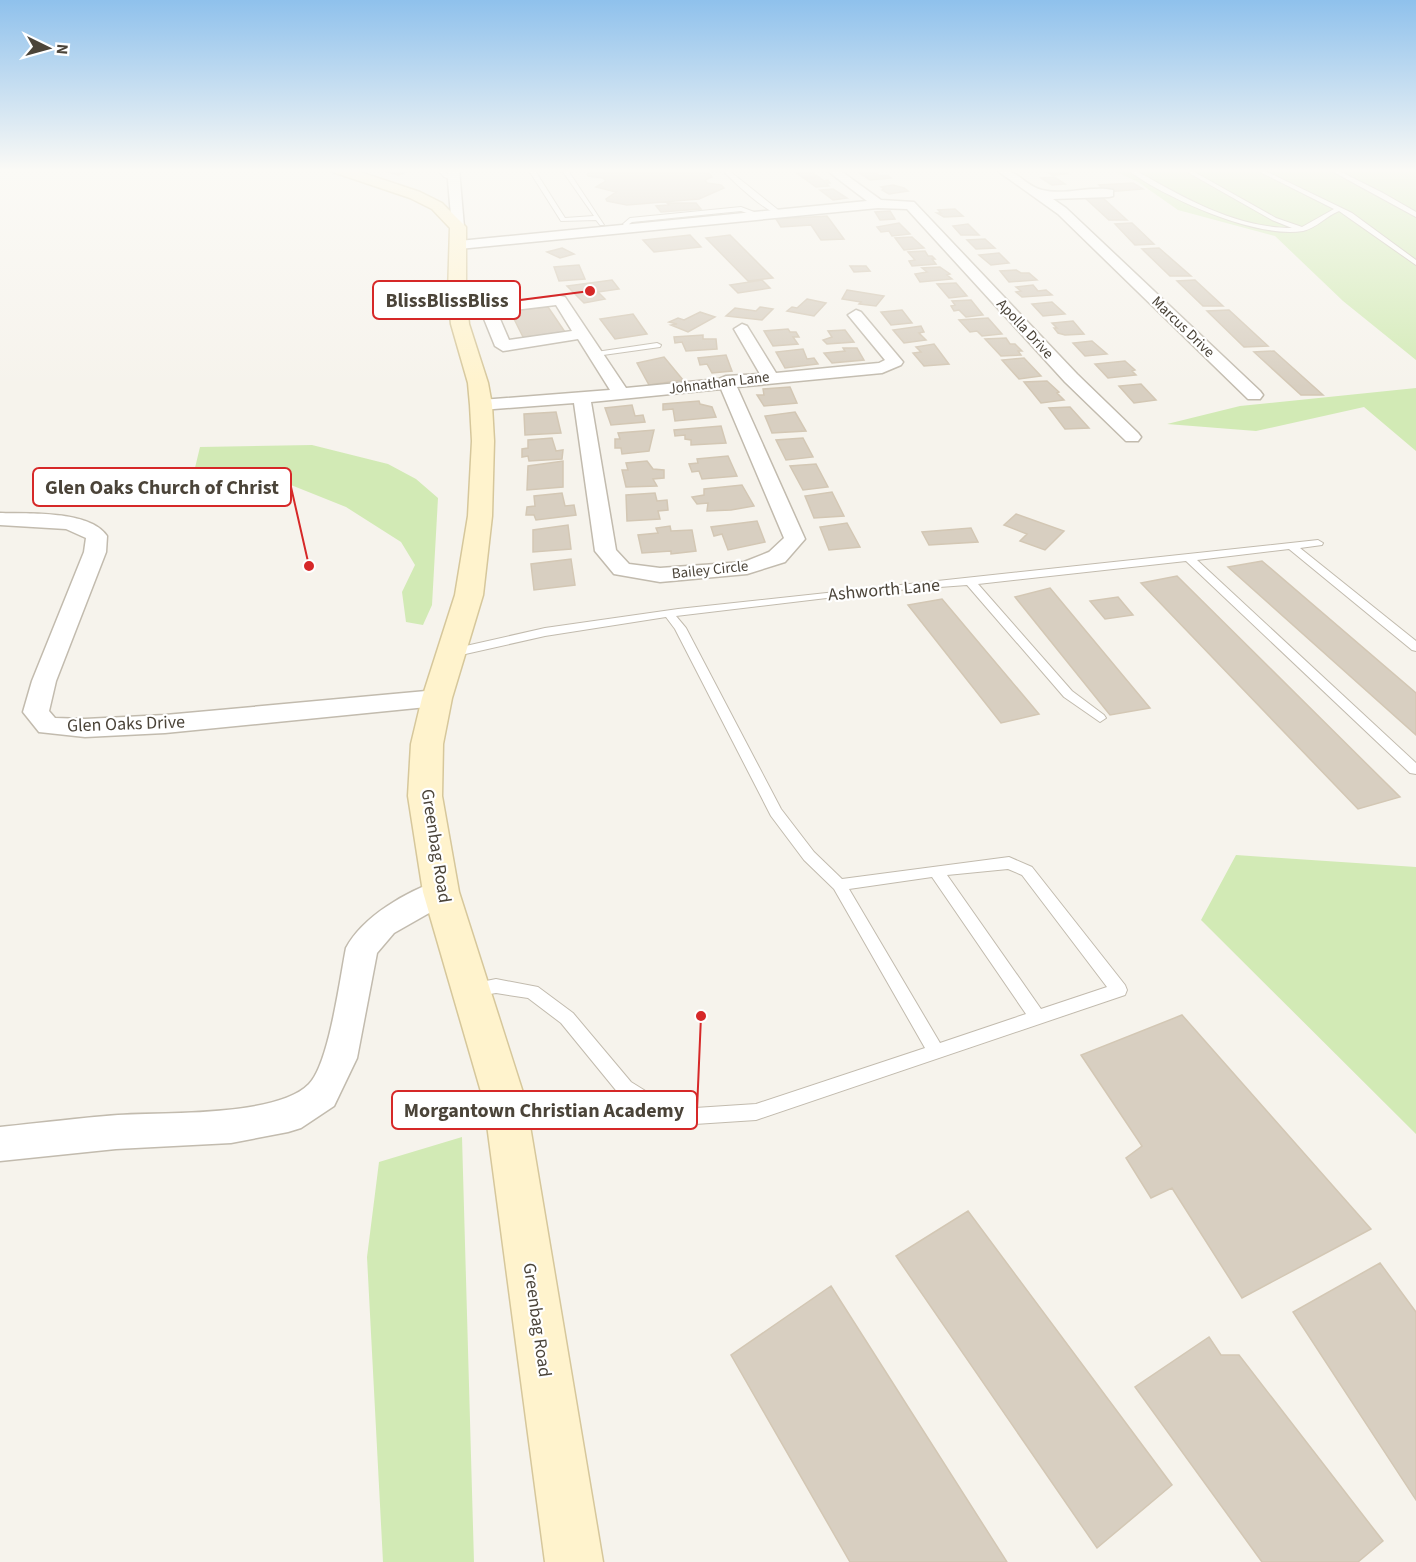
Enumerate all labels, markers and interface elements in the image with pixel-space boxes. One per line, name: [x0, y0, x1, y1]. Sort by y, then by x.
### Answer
north arrow: [18, 18, 78, 78]
text: N: [51, 43, 73, 55]
callout: BlissBlissBliss: [373, 281, 520, 319]
text: BlissBlissBliss: [385, 287, 509, 315]
street label: Marcus Drive: [1147, 292, 1219, 362]
street label: Apolla Drive: [992, 294, 1058, 364]
street label: Johnathan Lane: [667, 366, 771, 400]
callout: Glen Oaks Church of Christ: [33, 468, 291, 506]
text: Glen Oaks Church of Christ: [45, 474, 279, 502]
street label: Bailey Circle: [671, 556, 749, 584]
street label: Ashworth Lane: [827, 573, 941, 607]
street label: Glen Oaks Drive: [67, 709, 186, 739]
street label: Greenbag Road: [415, 787, 457, 905]
callout: Morgantown Christian Academy: [392, 1091, 697, 1129]
text: Morgantown Christian Academy: [404, 1097, 685, 1125]
street label: Greenbag Road: [517, 1261, 557, 1379]

